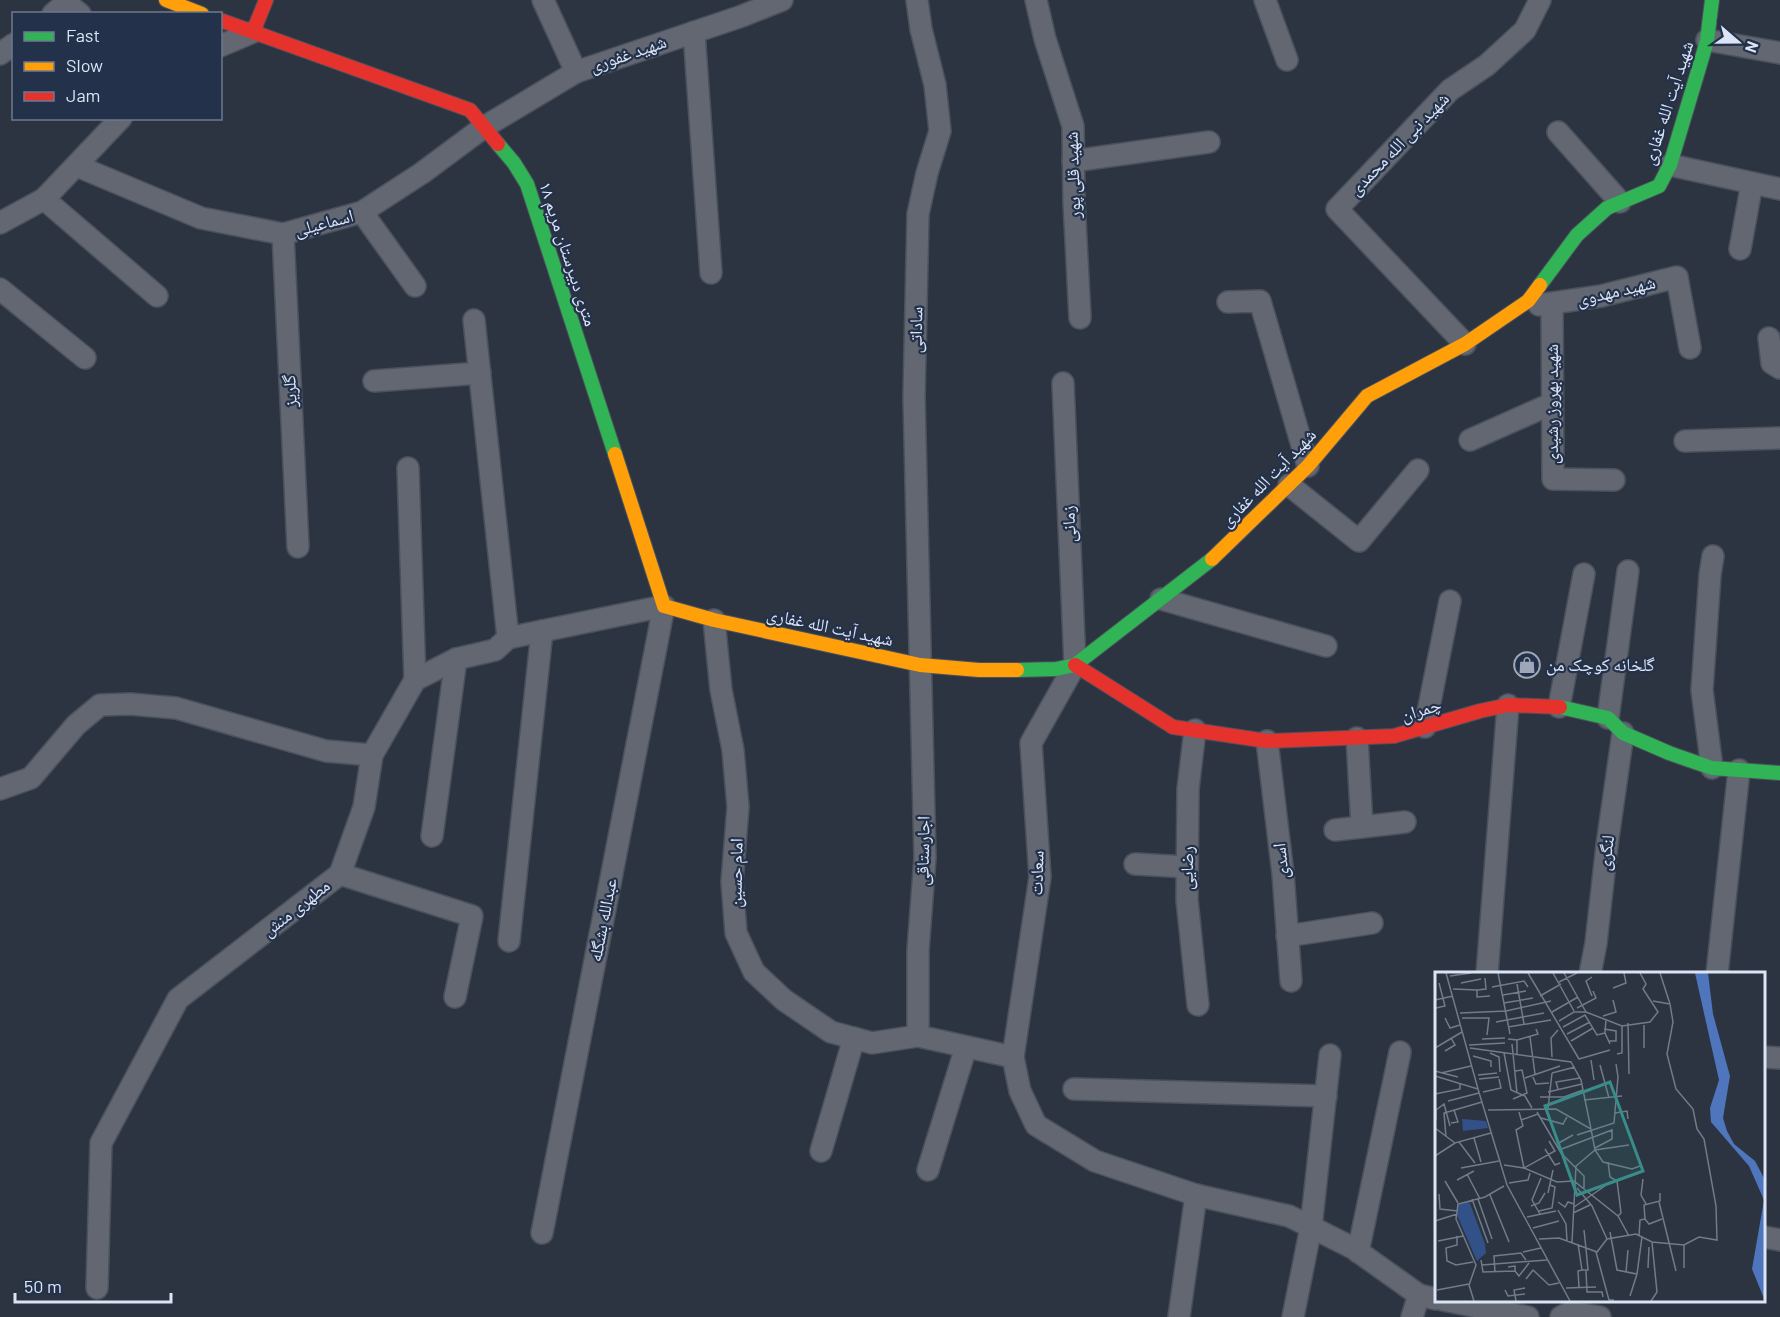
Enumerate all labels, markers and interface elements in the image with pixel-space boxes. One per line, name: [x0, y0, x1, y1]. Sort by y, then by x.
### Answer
legend: [12, 12, 222, 120]
north arrow: [1708, 12, 1768, 72]
text: Fast: [66, 24, 100, 46]
street label: شهید غفوری: [586, 30, 669, 77]
street label: شهید آیت الله غفاری: [1637, 38, 1698, 168]
text: N: [1742, 39, 1763, 56]
text: Slow: [66, 54, 103, 76]
text: Jam: [66, 84, 100, 106]
street label: شهید نبی الله محمدی: [1343, 87, 1454, 200]
street label: شهید قلی پور: [1059, 131, 1086, 220]
street label: ۱۸ متری دبیرستان مریم: [533, 179, 603, 329]
street label: اسماعیلی: [292, 204, 356, 241]
street label: شهید مهدوی: [1574, 270, 1658, 311]
street label: ساداتی: [904, 306, 927, 354]
street label: شهید بهروز رشیدی: [1540, 344, 1563, 464]
street label: گلریز: [277, 374, 301, 409]
street label: شهید آیت الله غفاری: [1215, 423, 1321, 532]
street label: زمانی: [1056, 505, 1081, 543]
street label: شهید آیت الله غفاری: [765, 602, 896, 651]
shop icon: گلخانه کوچک من: [1512, 650, 1542, 680]
place label: گلخانه کوچک من: [1546, 653, 1655, 676]
street label: چمران: [1398, 693, 1444, 727]
street label: اجارستاقی: [910, 816, 935, 886]
street label: لنگری: [1592, 834, 1619, 872]
street label: امام حسین: [723, 838, 749, 908]
street label: اسدی: [1267, 842, 1294, 880]
street label: رضایی: [1175, 846, 1198, 890]
street label: سعادت: [1024, 850, 1048, 896]
street label: مطهری منش: [257, 874, 334, 941]
street label: عبدالله بشگله: [583, 876, 621, 964]
inset map: [1435, 972, 1765, 1302]
scale bar: [15, 1266, 171, 1304]
text: 50 m: [24, 1275, 62, 1297]

